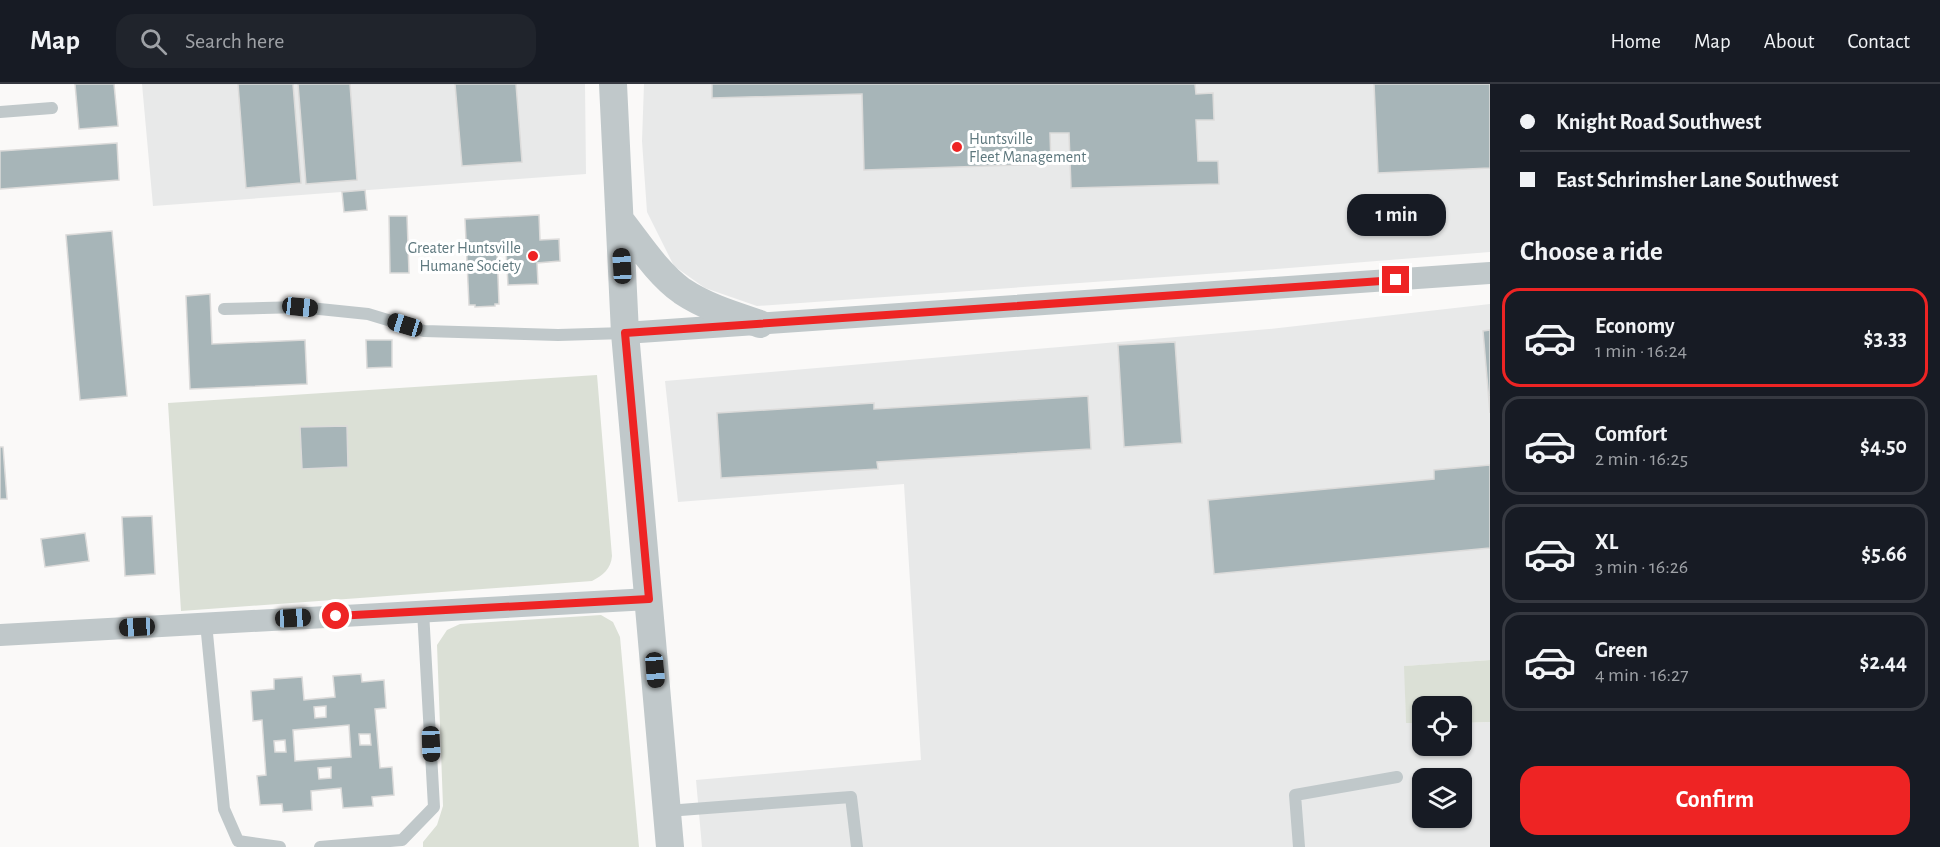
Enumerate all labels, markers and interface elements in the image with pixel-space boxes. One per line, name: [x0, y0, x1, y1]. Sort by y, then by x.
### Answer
search box: [116, 14, 536, 68]
icon: search: [137, 25, 170, 58]
text: Map: [30, 27, 80, 55]
text: Search here: [185, 30, 284, 52]
text: Home: [1610, 31, 1661, 52]
text: Map: [1694, 31, 1731, 52]
text: About: [1764, 31, 1814, 52]
text: Contact: [1847, 31, 1910, 52]
text: Knight Road Southwest: [1556, 111, 1761, 133]
place label: Huntsville Fleet Management: [969, 131, 1086, 165]
marker: Huntsville Fleet Management: [950, 140, 964, 154]
text: East Schrimsher Lane Southwest: [1556, 169, 1838, 191]
callout: 1 min: [1346, 193, 1446, 235]
text: 1 min: [1375, 205, 1418, 225]
text: Choose a ride: [1520, 238, 1663, 265]
place label: Greater Huntsville Humane Society: [408, 240, 521, 275]
car: [612, 248, 632, 284]
marker: Greater Huntsville Humane Society: [526, 249, 540, 263]
route end: [1382, 266, 1409, 293]
car: [281, 296, 319, 318]
car: [385, 311, 425, 339]
icon: car: [1523, 311, 1577, 365]
text: Economy: [1595, 315, 1675, 337]
text: $3.33: [1864, 327, 1907, 349]
text: 1 min · 16:24: [1595, 341, 1687, 361]
icon: car: [1523, 419, 1577, 473]
text: Comfort: [1595, 423, 1667, 445]
text: $4.50: [1860, 435, 1907, 457]
text: 2 min · 16:25: [1595, 449, 1688, 469]
icon: car: [1523, 527, 1577, 581]
text: XL: [1595, 531, 1618, 553]
text: $5.66: [1861, 543, 1907, 565]
text: 3 min · 16:26: [1595, 557, 1688, 577]
route start: [322, 602, 349, 629]
car: [275, 608, 311, 628]
car: [119, 617, 155, 637]
icon: car: [1523, 635, 1577, 689]
text: Green: [1595, 639, 1648, 661]
car: [644, 651, 666, 689]
text: $2.44: [1860, 651, 1907, 673]
text: 4 min · 16:27: [1595, 665, 1689, 685]
map controls: [1412, 696, 1472, 828]
button: locate: [1412, 696, 1472, 756]
car: [421, 726, 441, 762]
button: Confirm: [1520, 766, 1910, 835]
button: layers: [1412, 768, 1472, 828]

